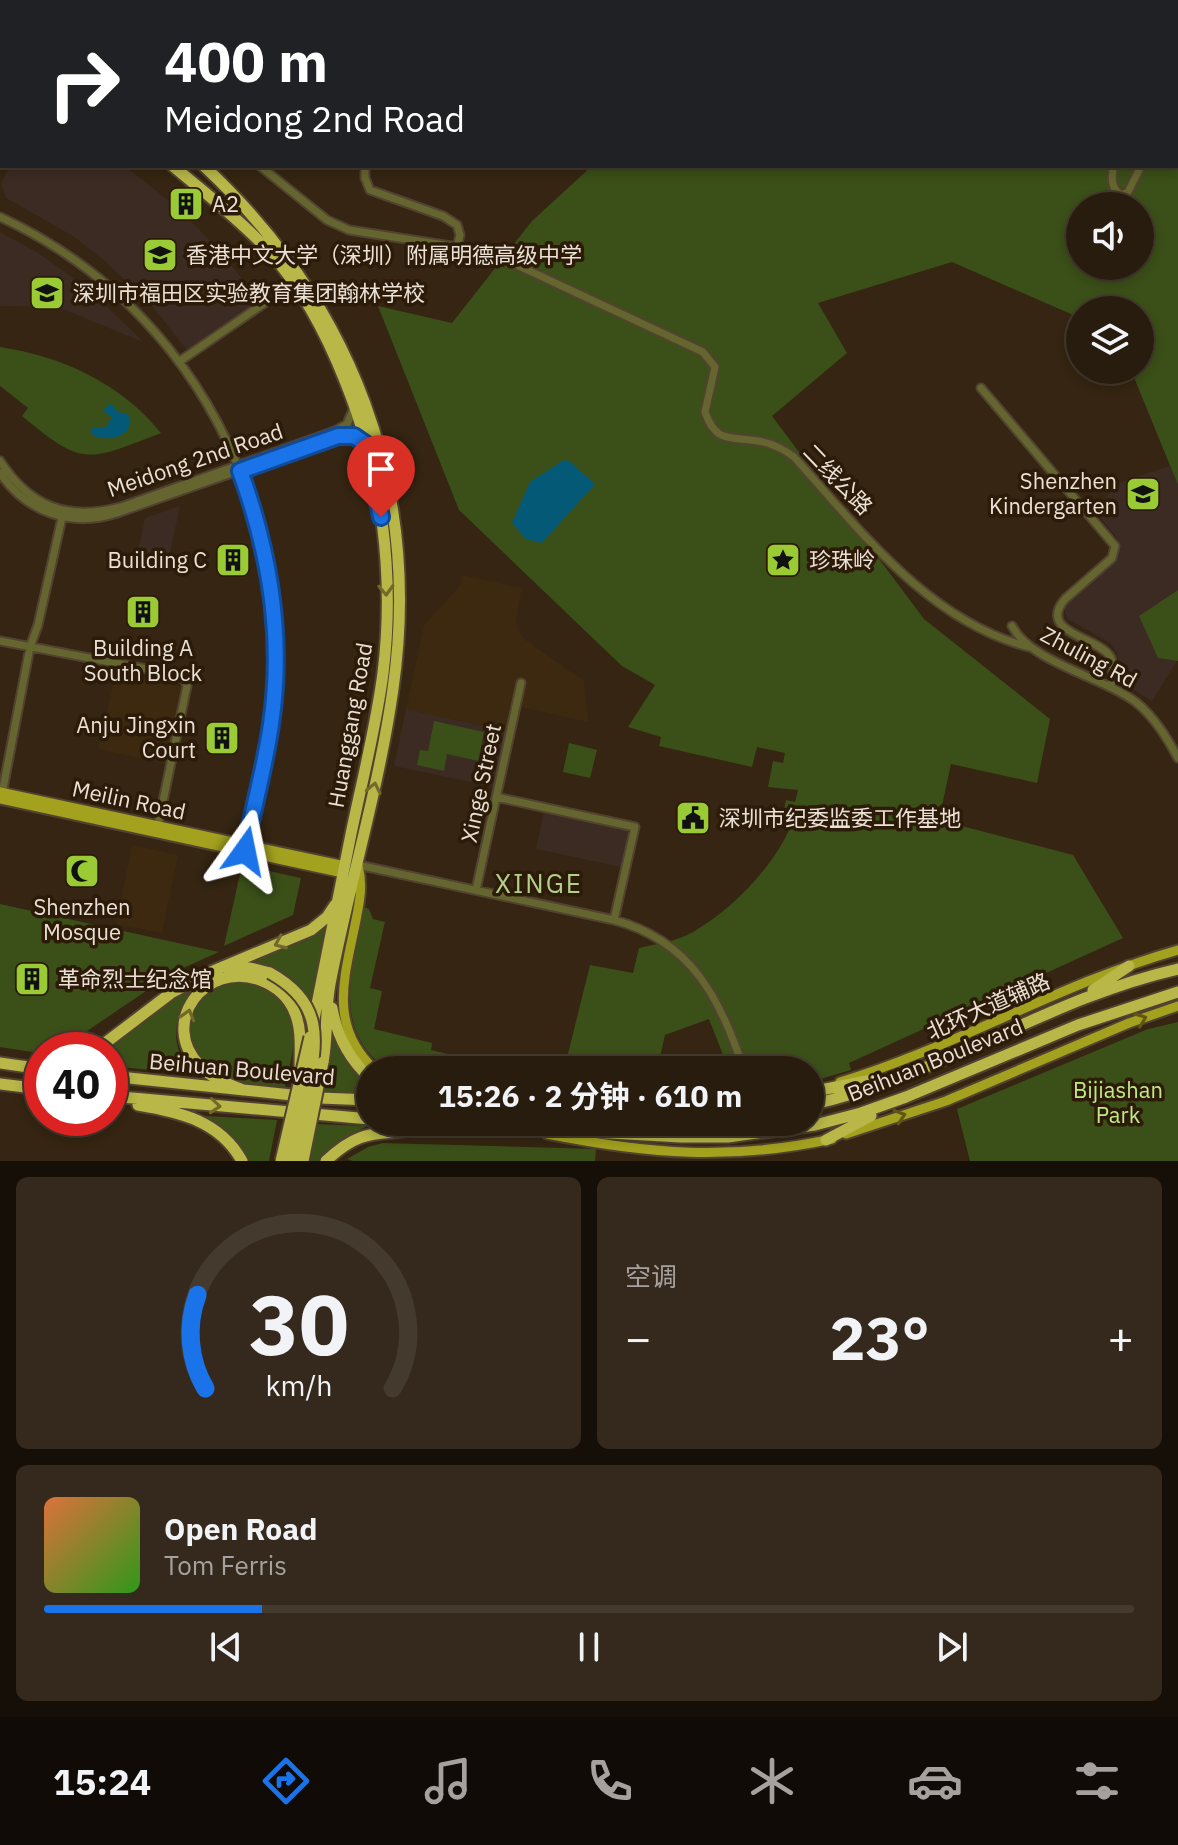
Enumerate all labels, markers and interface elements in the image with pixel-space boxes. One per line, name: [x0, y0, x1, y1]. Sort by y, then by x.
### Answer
text: 400 m: [164, 25, 328, 97]
icon: right: [32, 32, 136, 136]
text: Meidong 2nd Road: [164, 95, 465, 142]
building icon: A2: [167, 185, 205, 223]
place label: A2: [212, 189, 239, 218]
map controls: [1066, 192, 1154, 384]
button: sound: [1066, 192, 1154, 280]
school or university icon: 香港中文大学（深圳）附属明德高级中学: [141, 236, 179, 274]
place label: 香港中文大学（深圳）附属明德高级中学: [186, 240, 582, 269]
school or university icon: 深圳市福田区实验教育集团翰林学校: [28, 274, 66, 312]
place label: 深圳市福田区实验教育集团翰林学校: [73, 278, 425, 307]
button: layers: [1066, 296, 1154, 384]
street label: Meidong 2nd Road: [103, 416, 287, 503]
pin: [347, 435, 415, 517]
street label: 二线公路: [797, 437, 879, 520]
icon: arrive: [359, 447, 403, 491]
place label: Shenzhen Kindergarten: [989, 466, 1117, 520]
school or university icon: Shenzhen Kindergarten: [1124, 475, 1162, 513]
building icon: Building C: [214, 541, 252, 579]
place icon: 珍珠岭: [764, 541, 802, 579]
place label: Building C: [107, 545, 207, 574]
place label: 珍珠岭: [809, 545, 875, 574]
one-way arrow: [378, 584, 395, 597]
building icon: Building A South Block: [124, 593, 162, 631]
street label: Zhuling Rd: [1036, 619, 1142, 694]
place label: Building A South Block: [84, 633, 203, 687]
street label: Huanggang Road: [321, 640, 378, 810]
place label: Anju Jingxin Court: [76, 710, 196, 764]
building icon: Anju Jingxin Court: [203, 719, 241, 757]
street label: Xinge Street: [454, 721, 507, 845]
street label: Meilin Road: [70, 773, 188, 826]
one-way arrow: [365, 782, 382, 796]
public building icon: 深圳市纪委监委工作基地: [674, 799, 712, 837]
place label: 深圳市纪委监委工作基地: [719, 803, 961, 832]
position arrow: [203, 809, 287, 893]
mosque icon: Shenzhen Mosque: [63, 852, 101, 890]
district label: XINGE: [495, 866, 583, 900]
place label: Shenzhen Mosque: [33, 892, 131, 946]
one-way arrow: [274, 934, 288, 950]
building icon: 革命烈士纪念馆: [13, 960, 51, 998]
place label: 革命烈士纪念馆: [58, 964, 212, 993]
street label: 北环大道辅路: [922, 965, 1054, 1046]
one-way arrow: [179, 1008, 196, 1022]
street label: Beihuan Boulevard: [843, 1011, 1027, 1108]
one-way arrow: [1133, 1012, 1147, 1029]
speed limit sign: 40: [24, 1032, 128, 1136]
street label: Beihuan Boulevard: [148, 1046, 336, 1091]
park label: Bijiashan Park: [1073, 1075, 1163, 1129]
text: 15:26 · 2 分钟 · 610 m: [438, 1076, 742, 1115]
one-way arrow: [209, 1097, 222, 1114]
one-way arrow: [892, 1109, 906, 1125]
text: 空调: [625, 1259, 677, 1293]
text: 30: [249, 1270, 348, 1378]
text: 23°: [829, 1298, 930, 1377]
text: −: [625, 1309, 651, 1366]
text: +: [1108, 1309, 1134, 1366]
text: km/h: [265, 1367, 332, 1404]
text: Open Road: [164, 1509, 317, 1548]
text: Tom Ferris: [164, 1548, 287, 1582]
icon: previous: [204, 1625, 248, 1669]
icon: pause: [567, 1625, 611, 1669]
icon: next: [930, 1625, 974, 1669]
icon: directions: [258, 1753, 314, 1809]
icon: music: [420, 1753, 476, 1809]
icon: phone: [582, 1753, 638, 1809]
icon: climate: [744, 1753, 800, 1809]
icon: car: [907, 1753, 963, 1809]
icon: filters: [1069, 1753, 1125, 1809]
text: 15:24: [53, 1758, 151, 1805]

